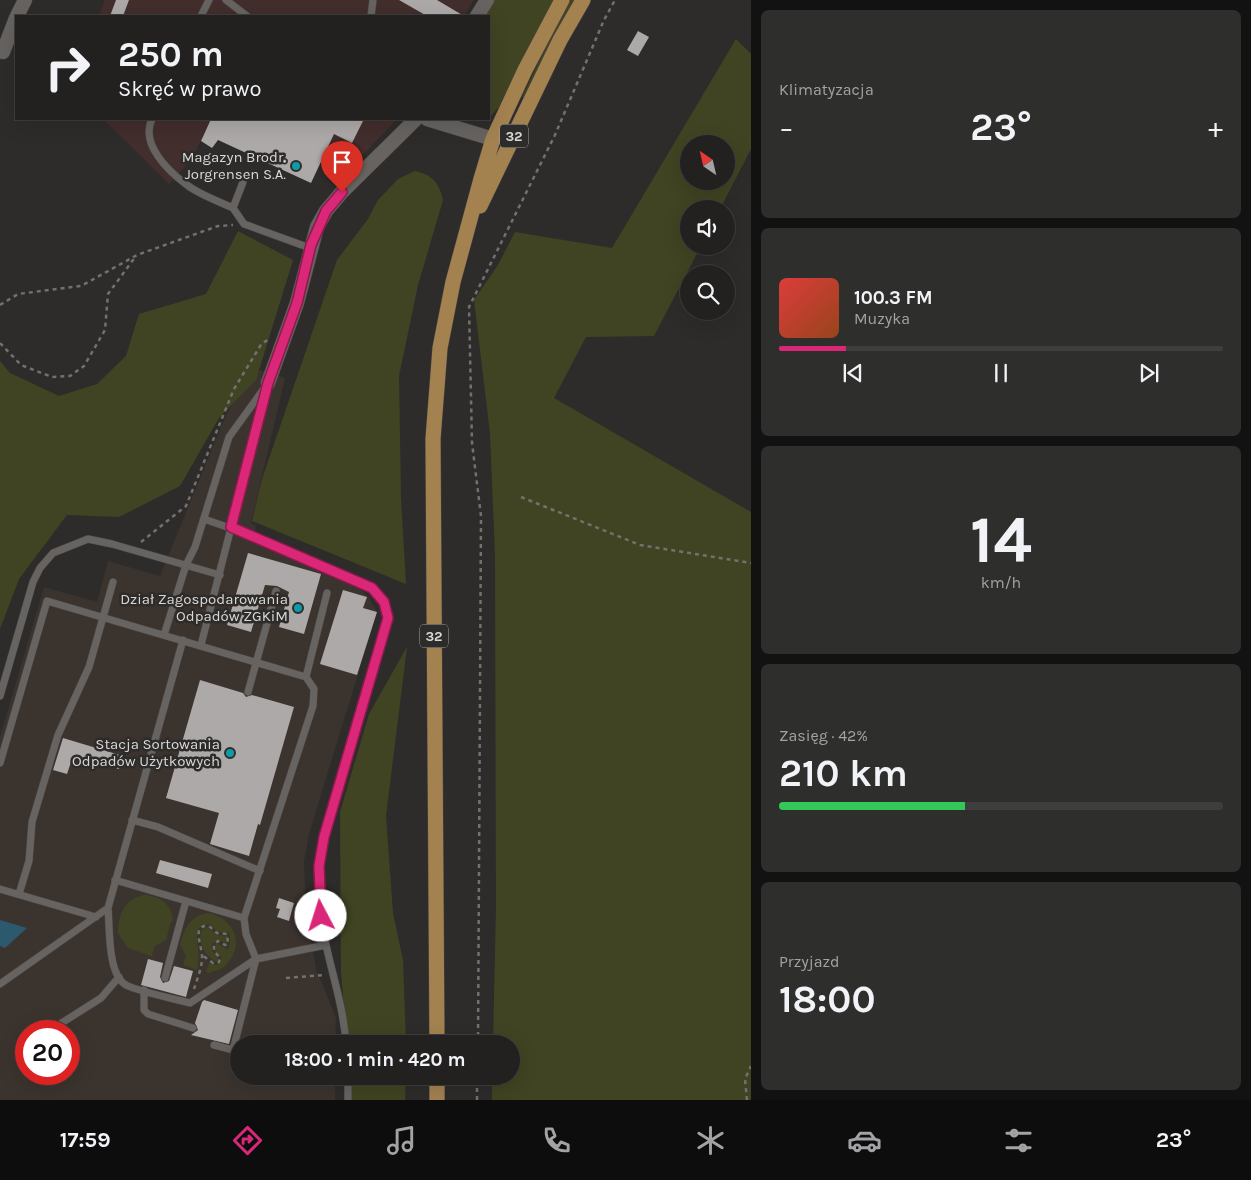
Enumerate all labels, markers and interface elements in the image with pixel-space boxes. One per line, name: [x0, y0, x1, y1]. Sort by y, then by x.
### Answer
text: 250 m: [118, 34, 224, 75]
icon: right: [35, 35, 100, 100]
text: Skręć w prawo: [118, 76, 262, 102]
text: Klimatyzacja: [779, 80, 874, 99]
text: 23°: [970, 105, 1032, 150]
text: −: [779, 111, 794, 144]
text: +: [1208, 111, 1223, 144]
road number: 32: [500, 124, 528, 148]
north arrow: [680, 135, 735, 190]
map controls: [680, 135, 735, 320]
pin: [321, 141, 363, 192]
place label: Magazyn Brodr. Jorgrensen S.A.: [182, 148, 286, 183]
icon: arrive: [328, 148, 356, 176]
marker: Magazyn Brodr. Jorgrensen S.A.: [290, 160, 302, 172]
button: sound: [680, 200, 735, 255]
button: search: [680, 265, 735, 320]
text: 100.3 FM: [854, 287, 933, 309]
text: Muzyka: [854, 309, 910, 328]
icon: previous: [839, 359, 867, 387]
icon: pause: [987, 359, 1015, 387]
icon: next: [1135, 359, 1163, 387]
text: 14: [970, 502, 1032, 578]
text: km/h: [981, 573, 1021, 592]
place label: Dział Zagospodarowania Odpadów ZGKiM: [120, 590, 288, 625]
marker: Dział Zagospodarowania Odpadów ZGKiM: [292, 602, 304, 614]
road number: 32: [420, 624, 448, 648]
text: Zasięg · 42%: [779, 726, 868, 745]
place label: Stacja Sortowania Odpadów Użytkowych: [72, 735, 220, 770]
marker: Stacja Sortowania Odpadów Użytkowych: [224, 747, 236, 759]
text: 210 km: [779, 751, 908, 796]
position arrow: [294, 889, 346, 941]
text: Przyjazd: [779, 952, 840, 971]
text: 18:00: [779, 977, 875, 1022]
speed limit sign: 20: [15, 1020, 80, 1085]
text: 18:00 · 1 min · 420 m: [285, 1049, 465, 1071]
icon: directions: [230, 1123, 265, 1158]
icon: music: [384, 1123, 419, 1158]
icon: phone: [539, 1123, 574, 1158]
icon: climate: [693, 1123, 728, 1158]
icon: car: [847, 1123, 882, 1158]
icon: filters: [1001, 1123, 1036, 1158]
text: 17:59: [60, 1127, 111, 1153]
text: 23°: [1156, 1127, 1191, 1153]

